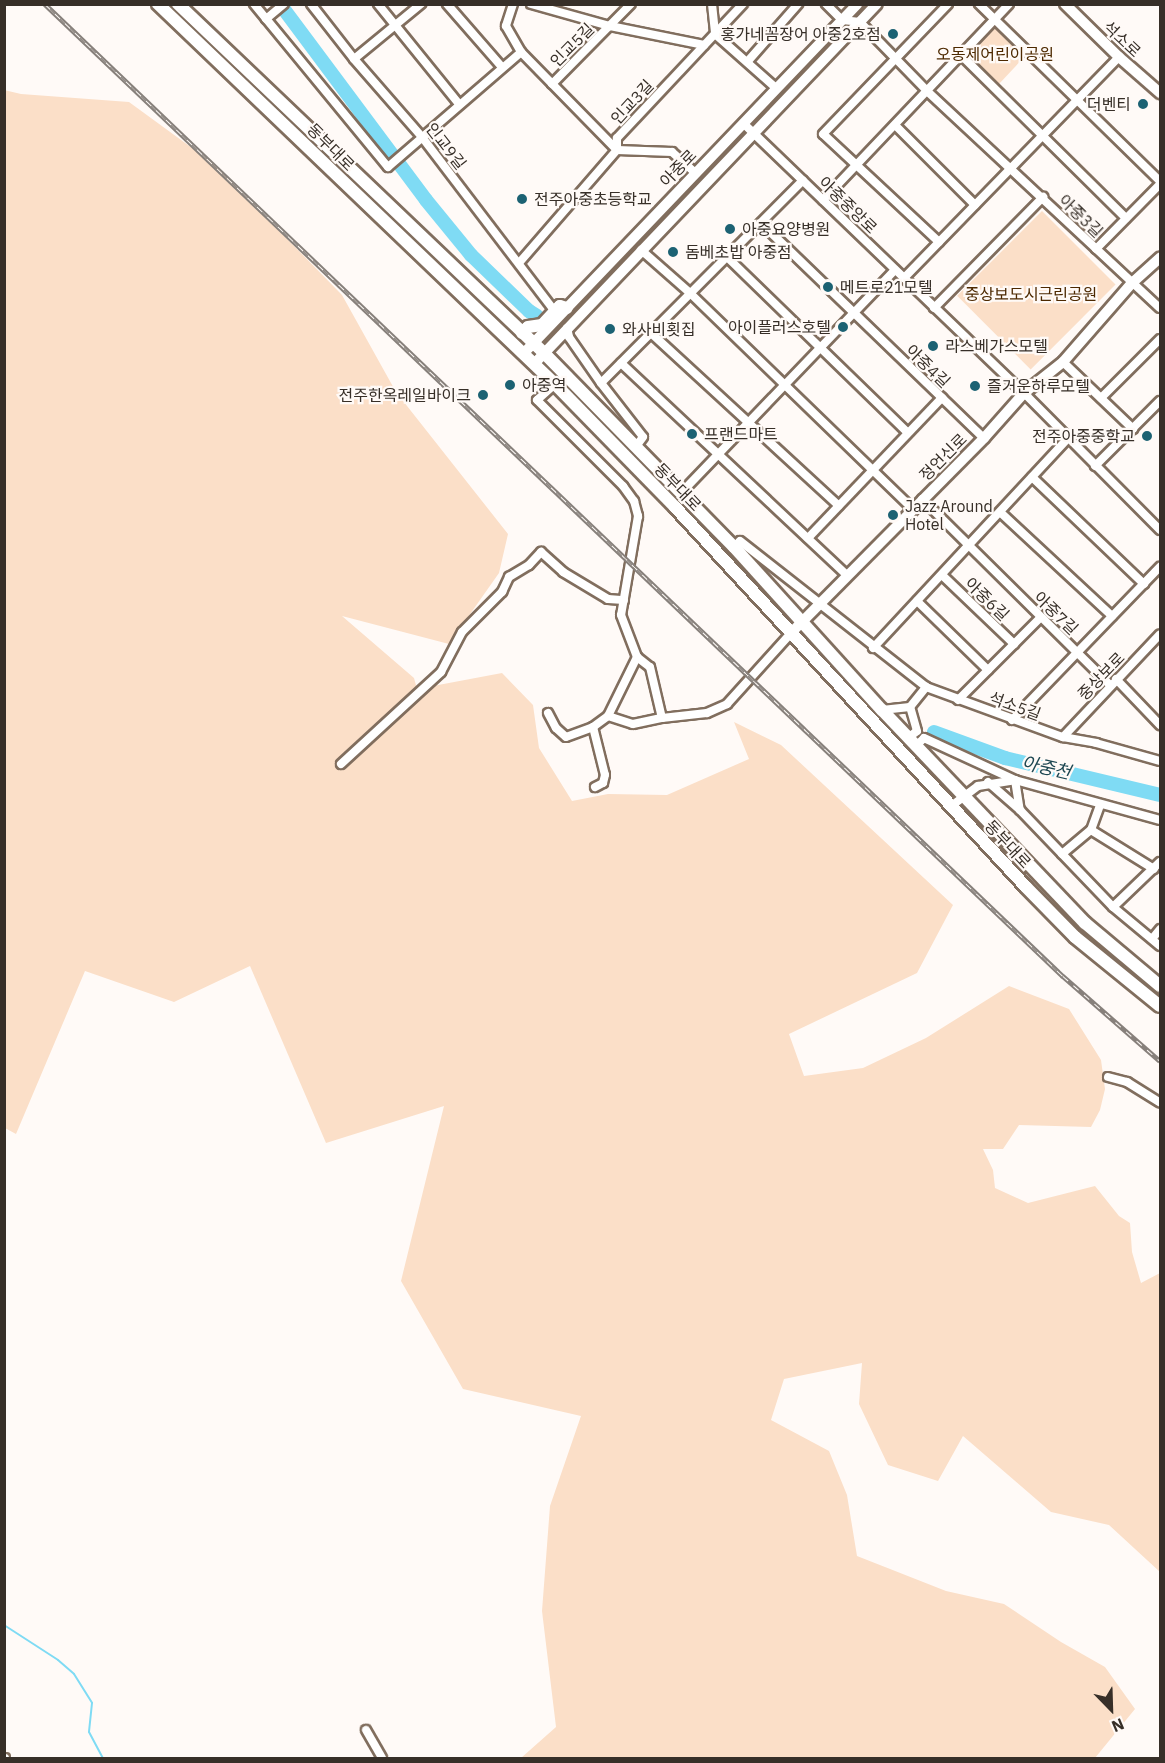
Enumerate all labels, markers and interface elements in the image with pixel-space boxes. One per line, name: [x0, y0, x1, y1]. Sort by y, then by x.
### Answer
street label: 석소로: [1099, 17, 1145, 61]
street label: 인교5길: [546, 19, 598, 71]
place label: 홍가네꼼장어 아중2호점: [720, 24, 881, 44]
marker: 홍가네꼼장어 아중2호점: [886, 27, 900, 41]
park label: 오동제어린이공원: [936, 44, 1054, 64]
street label: 인교3길: [607, 76, 657, 128]
place label: 더벤티: [1087, 94, 1131, 114]
marker: 더벤티: [1136, 97, 1150, 111]
street label: 동부대로: [303, 119, 359, 175]
street label: 인교9길: [422, 119, 470, 173]
street label: 아중로: [656, 145, 700, 191]
street label: 아중중앙로: [815, 173, 881, 237]
place label: 전주아중초등학교: [534, 189, 652, 209]
street label: 아중3길: [1055, 190, 1107, 242]
marker: 전주아중초등학교: [515, 192, 529, 206]
place label: 아중요양병원: [742, 219, 830, 239]
marker: 아중요양병원: [723, 222, 737, 236]
place label: 돔베초밥 아중점: [685, 242, 792, 262]
marker: 돔베초밥 아중점: [666, 245, 680, 259]
place label: 메트로21모텔: [840, 277, 933, 297]
marker: 메트로21모텔: [821, 280, 835, 294]
park label: 중상보도시근린공원: [965, 284, 1097, 304]
place label: 아이플러스호텔: [728, 317, 831, 337]
place label: 와사비횟집: [622, 319, 696, 339]
marker: 아이플러스호텔: [836, 320, 850, 334]
marker: 와사비횟집: [603, 322, 617, 336]
place label: 라스베가스모텔: [945, 336, 1048, 356]
marker: 라스베가스모텔: [926, 339, 940, 353]
street label: 아중4길: [902, 340, 954, 392]
place label: 아중역: [522, 375, 566, 395]
place label: 즐거운하루모텔: [987, 376, 1090, 396]
marker: 아중역: [503, 378, 517, 392]
marker: 즐거운하루모텔: [968, 379, 982, 393]
place label: 전주한옥레일바이크: [339, 385, 471, 405]
marker: 전주한옥레일바이크: [476, 388, 490, 402]
place label: 프랜드마트: [704, 424, 778, 444]
place label: 전주아중중학교: [1032, 426, 1135, 446]
marker: 프랜드마트: [685, 427, 699, 441]
street label: 정언신로: [915, 429, 971, 485]
marker: 전주아중중학교: [1140, 429, 1154, 443]
street label: 동부대로: [651, 459, 705, 515]
place label: Jazz Around Hotel: [905, 496, 993, 534]
marker: Jazz Around Hotel: [886, 508, 900, 522]
street label: 아중6길: [961, 573, 1013, 625]
street label: 아중7길: [1030, 587, 1082, 639]
street label: 중상보로: [1074, 648, 1128, 704]
street label: 석소5길: [986, 688, 1044, 724]
water label: 아중천: [1019, 752, 1073, 784]
street label: 동부대로: [981, 816, 1035, 872]
north arrow: [1081, 1679, 1141, 1739]
text: N: [1109, 1714, 1127, 1737]

